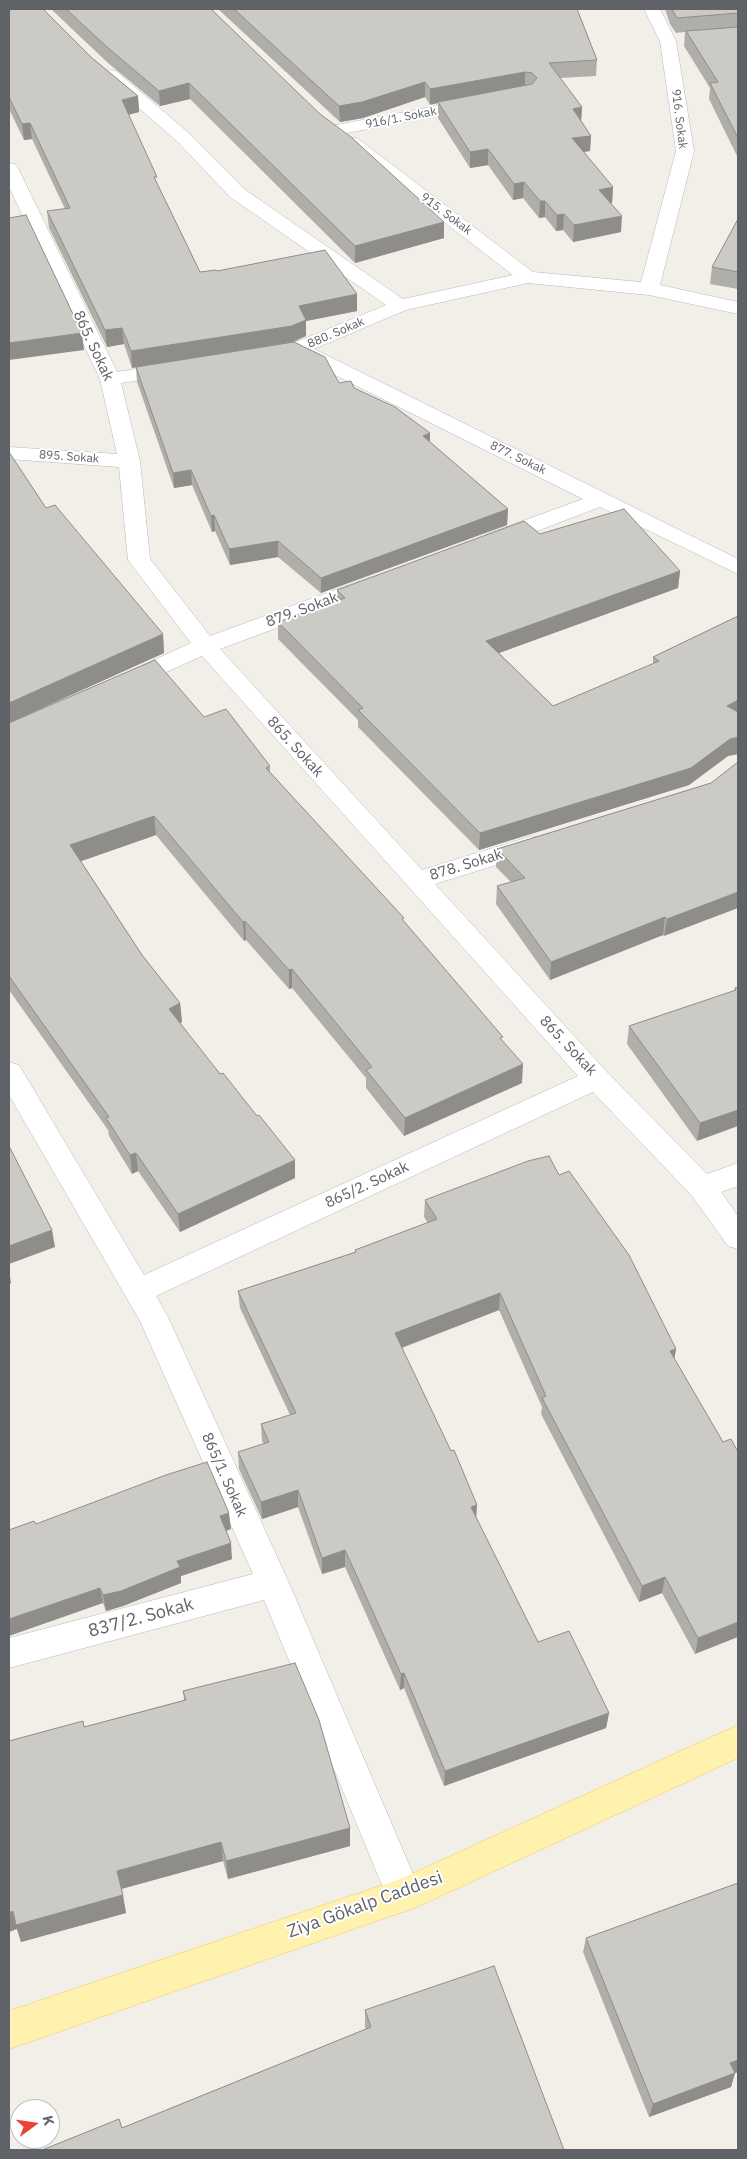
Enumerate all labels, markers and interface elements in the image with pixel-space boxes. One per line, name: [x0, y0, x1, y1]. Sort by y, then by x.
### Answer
street label: 916. Sokak: [668, 88, 690, 150]
street label: 916/1. Sokak: [364, 104, 438, 132]
street label: 915. Sokak: [418, 190, 474, 238]
street label: 865. Sokak: [69, 308, 117, 384]
street label: 880. Sokak: [305, 315, 367, 351]
street label: 877. Sokak: [488, 438, 548, 478]
street label: 895. Sokak: [38, 448, 100, 466]
street label: 879. Sokak: [263, 589, 341, 631]
street label: 865. Sokak: [263, 713, 327, 781]
street label: 878. Sokak: [427, 845, 505, 885]
street label: 865. Sokak: [536, 1012, 600, 1080]
street label: 865/2. Sokak: [322, 1158, 412, 1212]
street label: 865/1. Sokak: [197, 1430, 251, 1520]
street label: 837/2. Sokak: [86, 1594, 196, 1642]
street label: Ziya Gökalp Caddesi: [284, 1867, 446, 1943]
north arrow: [10, 2099, 60, 2149]
text: K: [39, 2114, 58, 2128]

